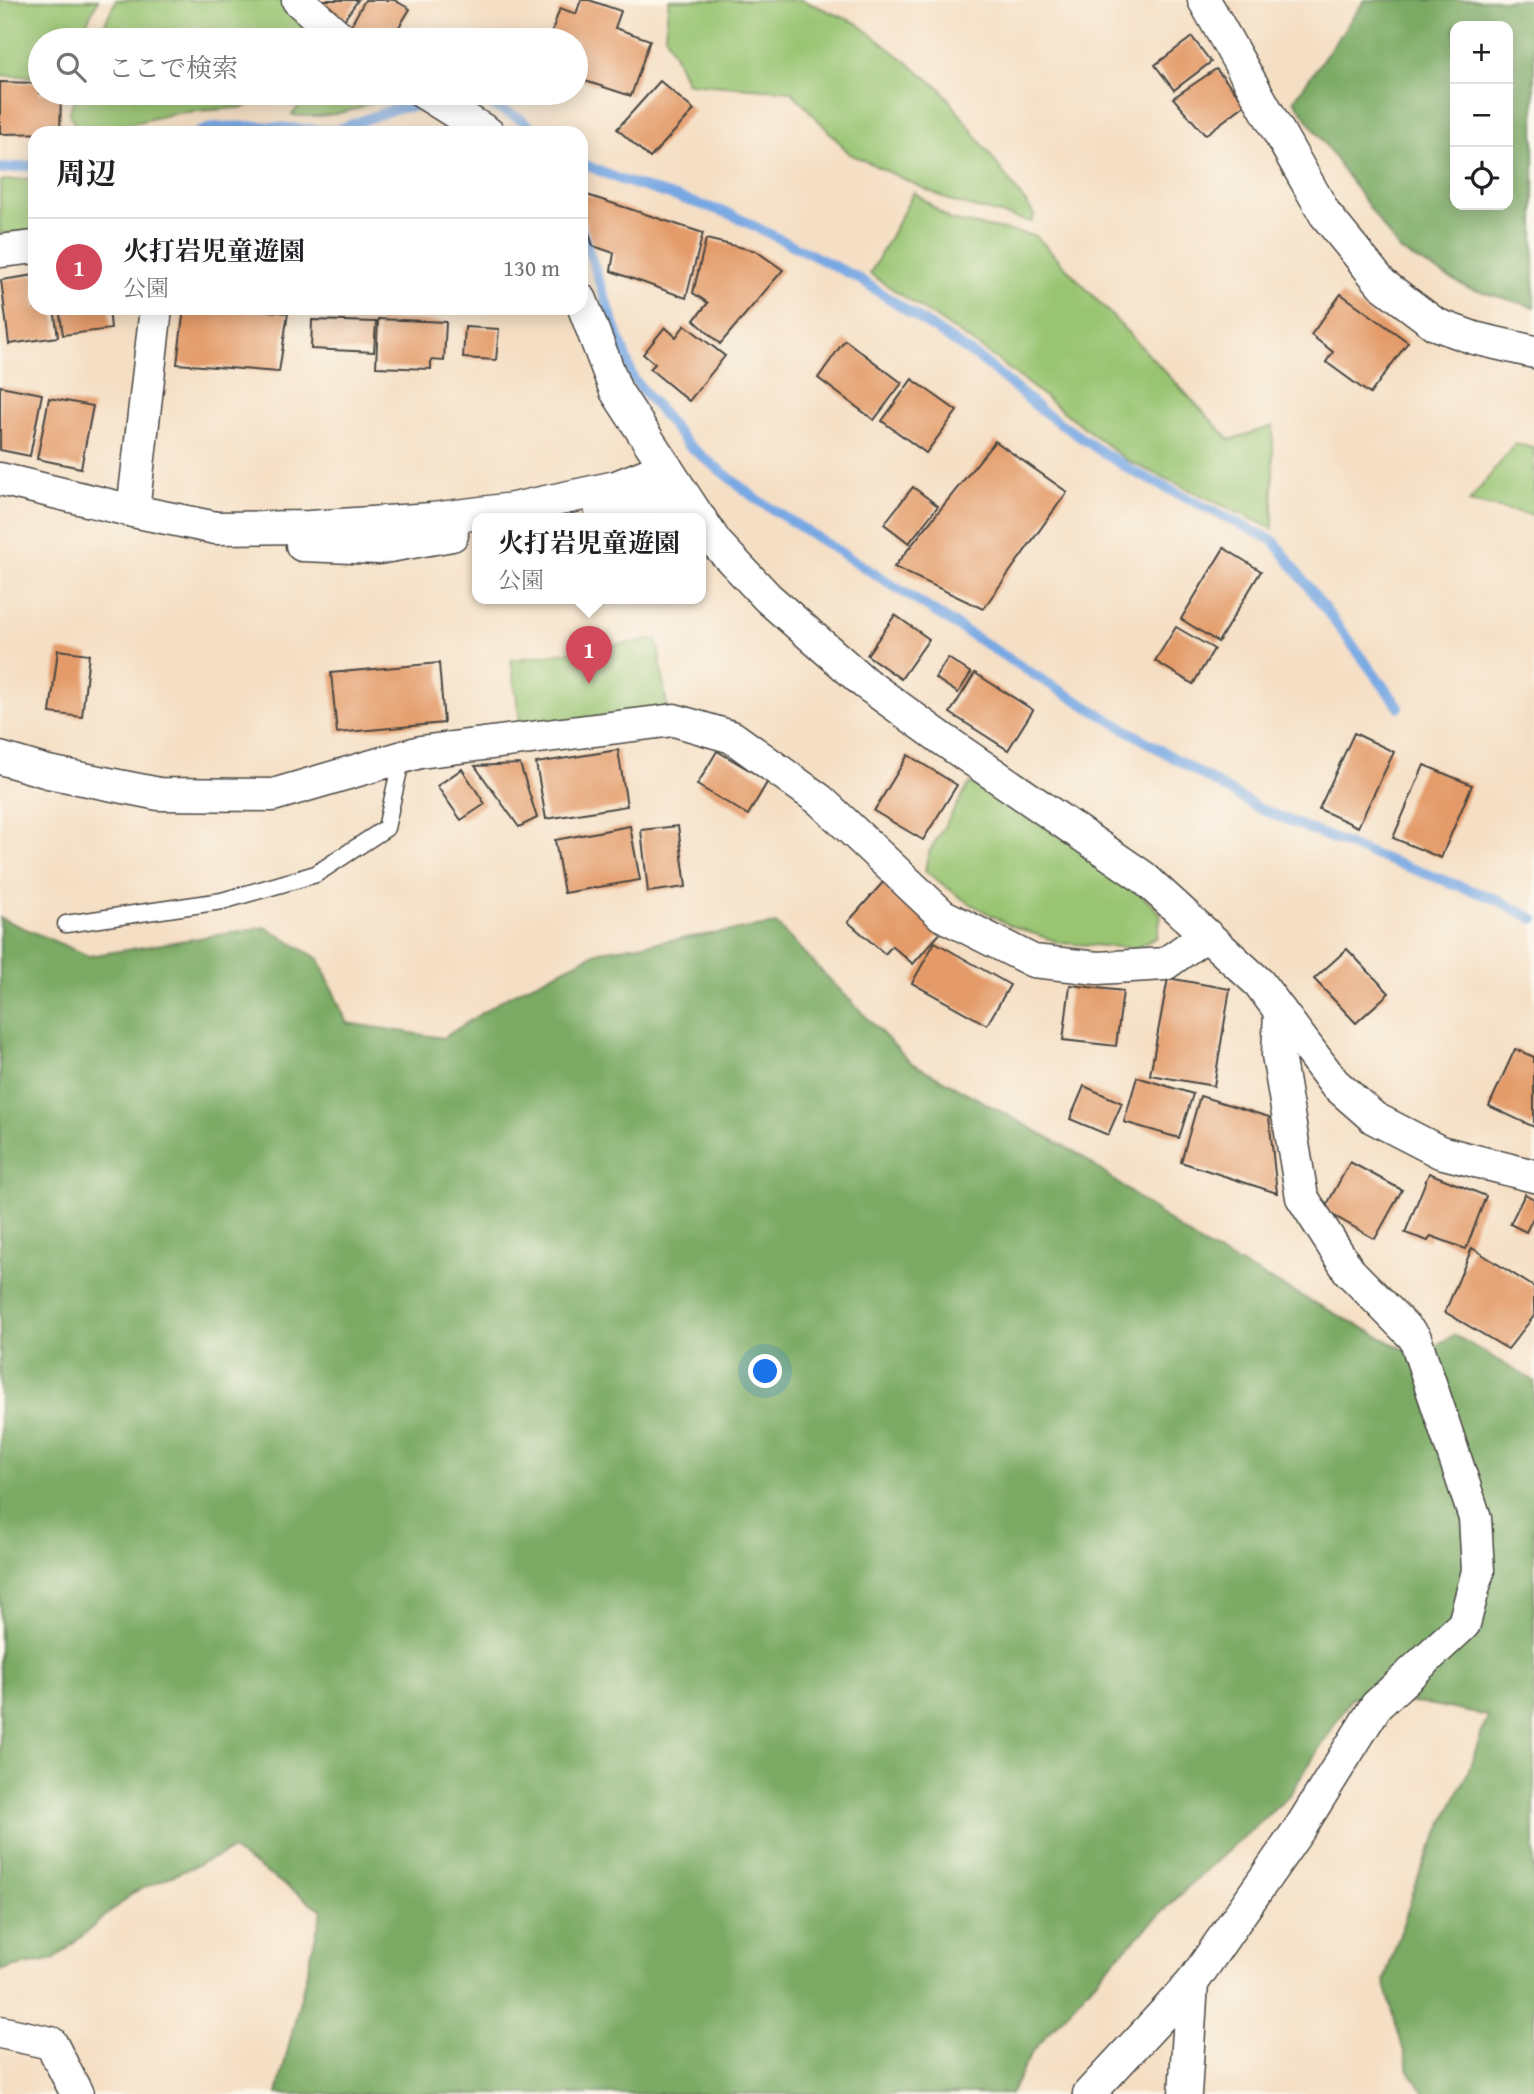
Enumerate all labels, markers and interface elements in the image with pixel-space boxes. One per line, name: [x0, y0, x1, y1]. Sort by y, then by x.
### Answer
map controls: [1450, 21, 1513, 210]
button: +: [1450, 21, 1513, 84]
search box: [28, 28, 588, 105]
icon: search: [52, 48, 90, 86]
text: ここで検索: [108, 48, 238, 87]
button: −: [1450, 84, 1513, 147]
button: locate: [1450, 147, 1513, 210]
text: 周辺: [56, 151, 116, 195]
text: 火打岩児童遊園: [123, 231, 305, 270]
text: 1: [73, 251, 85, 284]
text: 130 m: [503, 251, 560, 284]
text: 公園: [123, 271, 169, 304]
popup: [472, 513, 706, 604]
text: 火打岩児童遊園: [498, 523, 680, 562]
text: 公園: [498, 563, 544, 596]
pin: 1: [566, 626, 612, 684]
your location: [748, 1354, 782, 1388]

